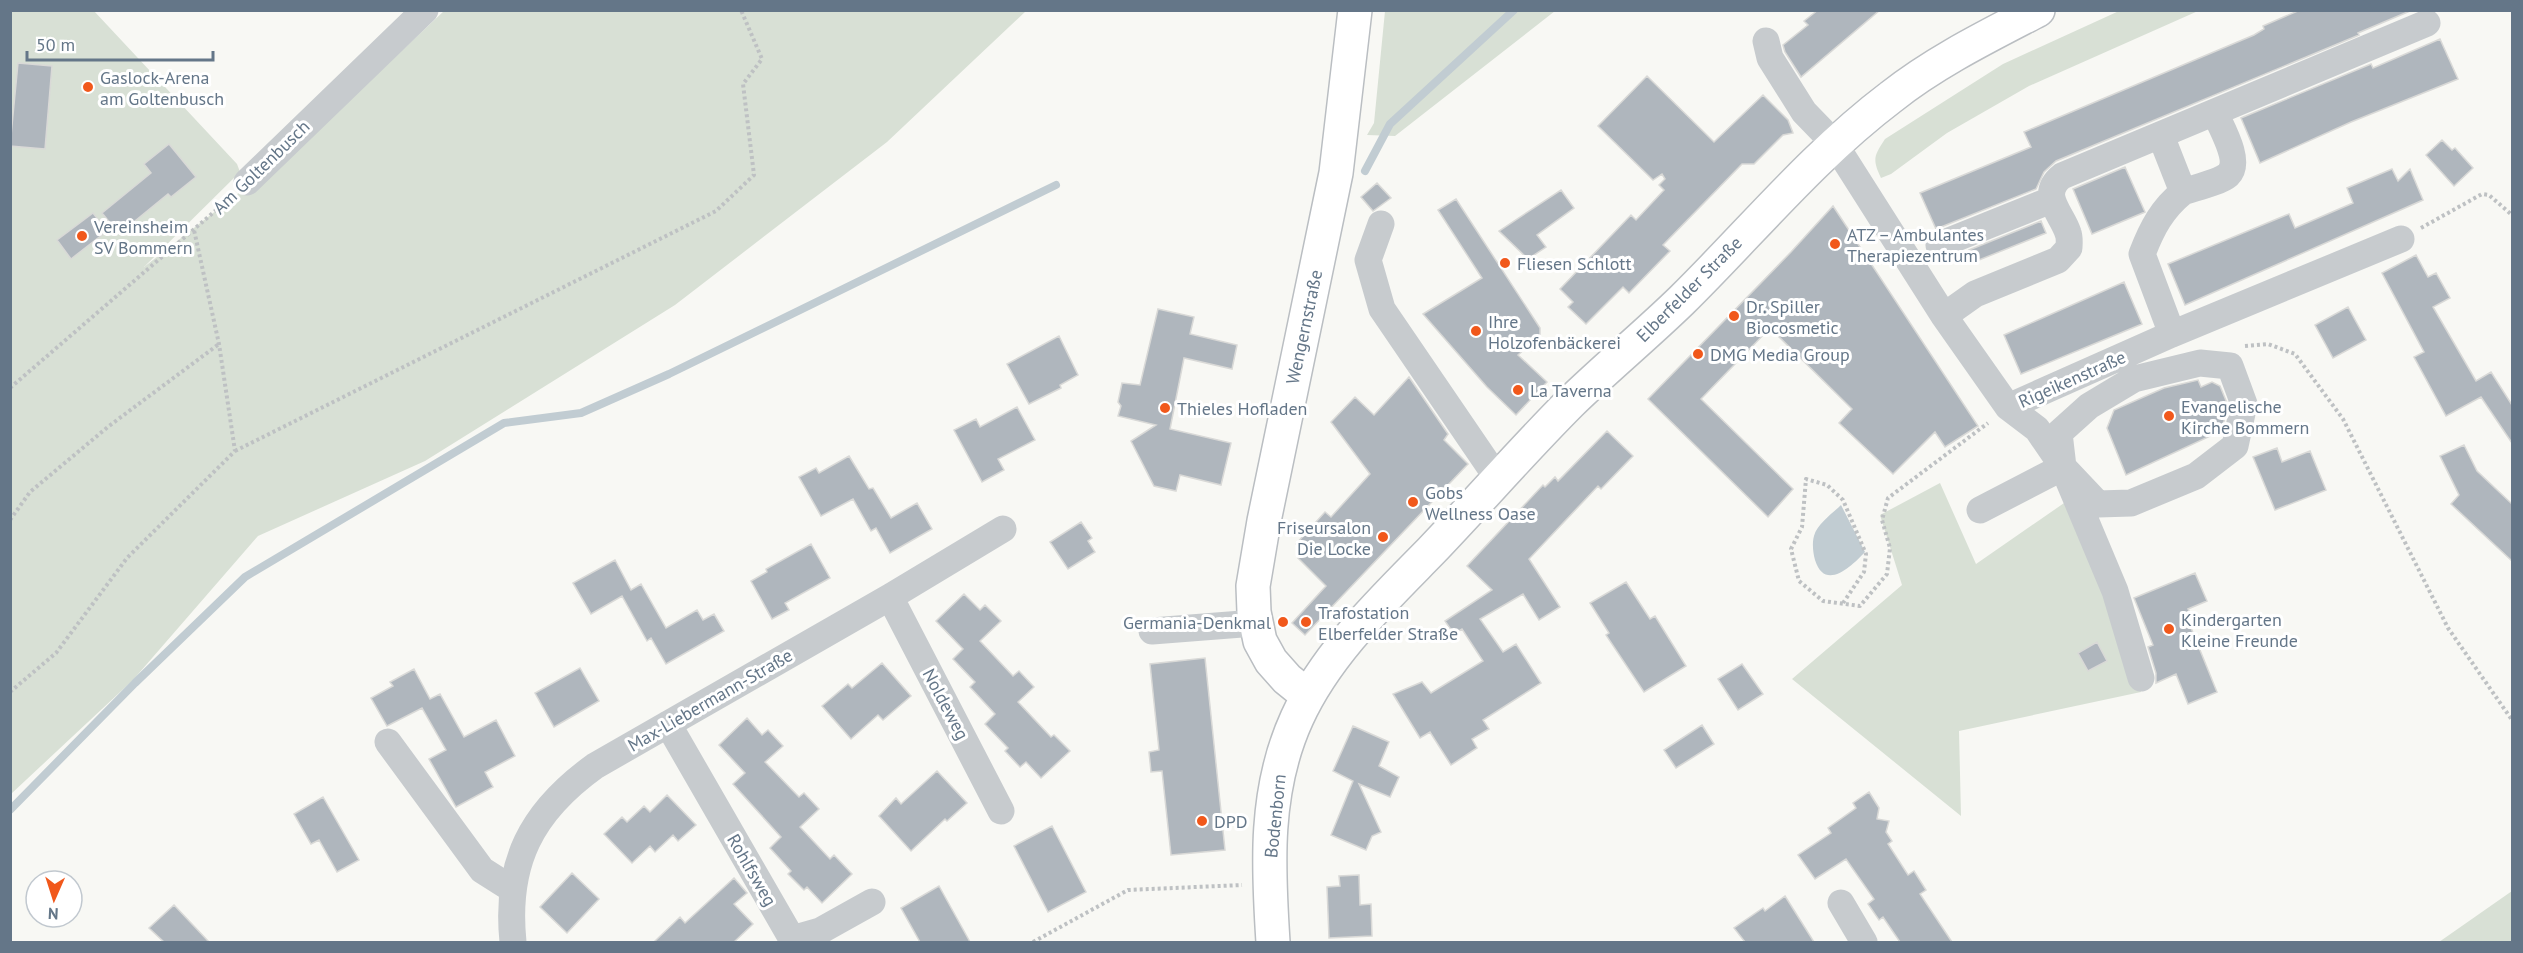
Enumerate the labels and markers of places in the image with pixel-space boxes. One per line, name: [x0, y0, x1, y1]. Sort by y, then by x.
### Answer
place label: Gaslock-Arena am Goltenbusch: [100, 66, 224, 110]
marker: Gaslock-Arena am Goltenbusch: [81, 80, 95, 94]
place label: Vereinsheim SV Bommern: [93, 215, 193, 259]
place label: ATZ – Ambulantes Therapiezentrum: [1847, 223, 1984, 267]
marker: Vereinsheim SV Bommern: [75, 229, 89, 243]
marker: ATZ – Ambulantes Therapiezentrum: [1828, 237, 1842, 251]
place label: Fliesen Schlott: [1517, 252, 1632, 275]
marker: Fliesen Schlott: [1498, 256, 1512, 270]
place label: Dr. Spiller Biocosmetic: [1746, 295, 1839, 339]
marker: Dr. Spiller Biocosmetic: [1727, 309, 1741, 323]
place label: Ihre Holzofenbäckerei: [1488, 310, 1621, 354]
marker: Ihre Holzofenbäckerei: [1469, 324, 1483, 338]
place label: DMG Media Group: [1710, 343, 1850, 366]
marker: DMG Media Group: [1691, 347, 1705, 361]
place label: La Taverna: [1530, 379, 1612, 402]
marker: La Taverna: [1511, 383, 1525, 397]
place label: Evangelische Kirche Bommern: [2181, 395, 2309, 439]
place label: Thieles Hofladen: [1177, 397, 1307, 420]
marker: Thieles Hofladen: [1158, 401, 1172, 415]
marker: Evangelische Kirche Bommern: [2162, 409, 2176, 423]
place label: Gobs Wellness Oase: [1425, 481, 1536, 525]
marker: Gobs Wellness Oase: [1406, 495, 1420, 509]
place label: Friseursalon Die Locke: [1277, 516, 1371, 560]
marker: Friseursalon Die Locke: [1376, 530, 1390, 544]
place label: Trafostation Elberfelder Straße: [1318, 601, 1458, 645]
place label: Kindergarten Kleine Freunde: [2181, 608, 2298, 652]
place label: Germania-Denkmal: [1123, 611, 1272, 634]
marker: Germania-Denkmal: [1276, 615, 1290, 629]
marker: Trafostation Elberfelder Straße: [1299, 615, 1313, 629]
marker: Kindergarten Kleine Freunde: [2162, 622, 2176, 636]
place label: DPD: [1214, 810, 1248, 833]
marker: DPD: [1195, 814, 1209, 828]

